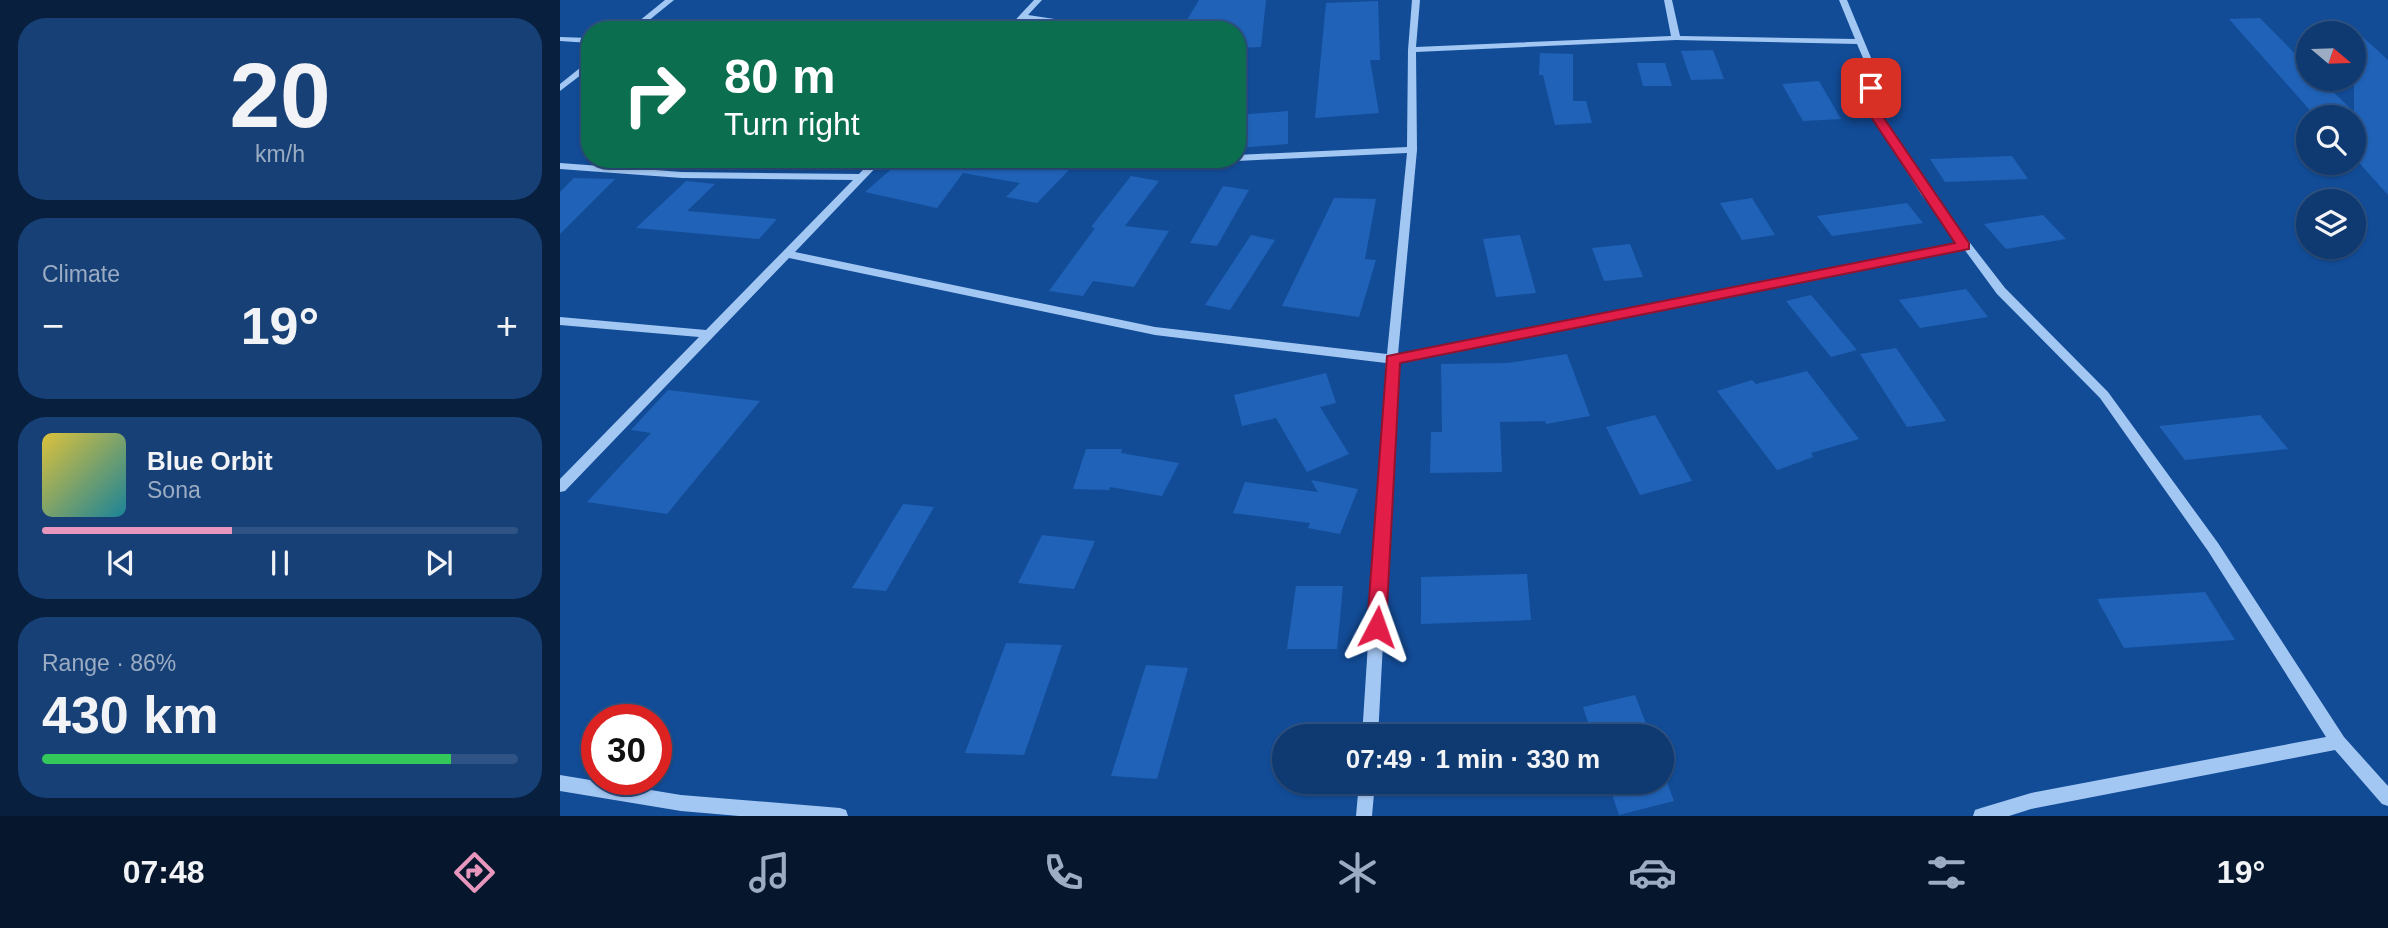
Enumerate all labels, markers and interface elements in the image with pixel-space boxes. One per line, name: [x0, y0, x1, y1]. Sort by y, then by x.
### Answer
north arrow: [2296, 21, 2366, 91]
map controls: [2296, 21, 2366, 259]
text: 20: [229, 45, 331, 146]
icon: right: [609, 49, 700, 140]
text: 80 m: [724, 49, 836, 103]
pin: [1841, 58, 1901, 118]
icon: arrive: [1852, 69, 1890, 107]
button: search: [2296, 105, 2366, 175]
text: Turn right: [724, 106, 860, 142]
text: km/h: [255, 141, 305, 167]
button: layers: [2296, 189, 2366, 259]
text: Climate: [42, 261, 120, 287]
text: 19°: [241, 297, 319, 355]
text: −: [42, 305, 64, 347]
text: +: [496, 305, 518, 347]
text: Blue Orbit: [147, 446, 273, 476]
text: Sona: [147, 477, 201, 503]
icon: previous: [102, 544, 140, 582]
icon: pause: [261, 544, 299, 582]
icon: next: [420, 544, 458, 582]
position arrow: [1340, 590, 1414, 664]
text: Range · 86%: [42, 650, 176, 676]
text: 430 km: [42, 686, 218, 744]
speed limit sign: 30: [581, 704, 672, 795]
text: 07:49 · 1 min · 330 m: [1346, 744, 1600, 774]
icon: directions: [450, 848, 499, 897]
icon: music: [745, 848, 794, 897]
icon: phone: [1039, 848, 1088, 897]
icon: climate: [1333, 848, 1382, 897]
icon: car: [1628, 848, 1677, 897]
icon: filters: [1922, 848, 1971, 897]
text: 07:48: [123, 854, 205, 890]
text: 19°: [2217, 854, 2265, 890]

